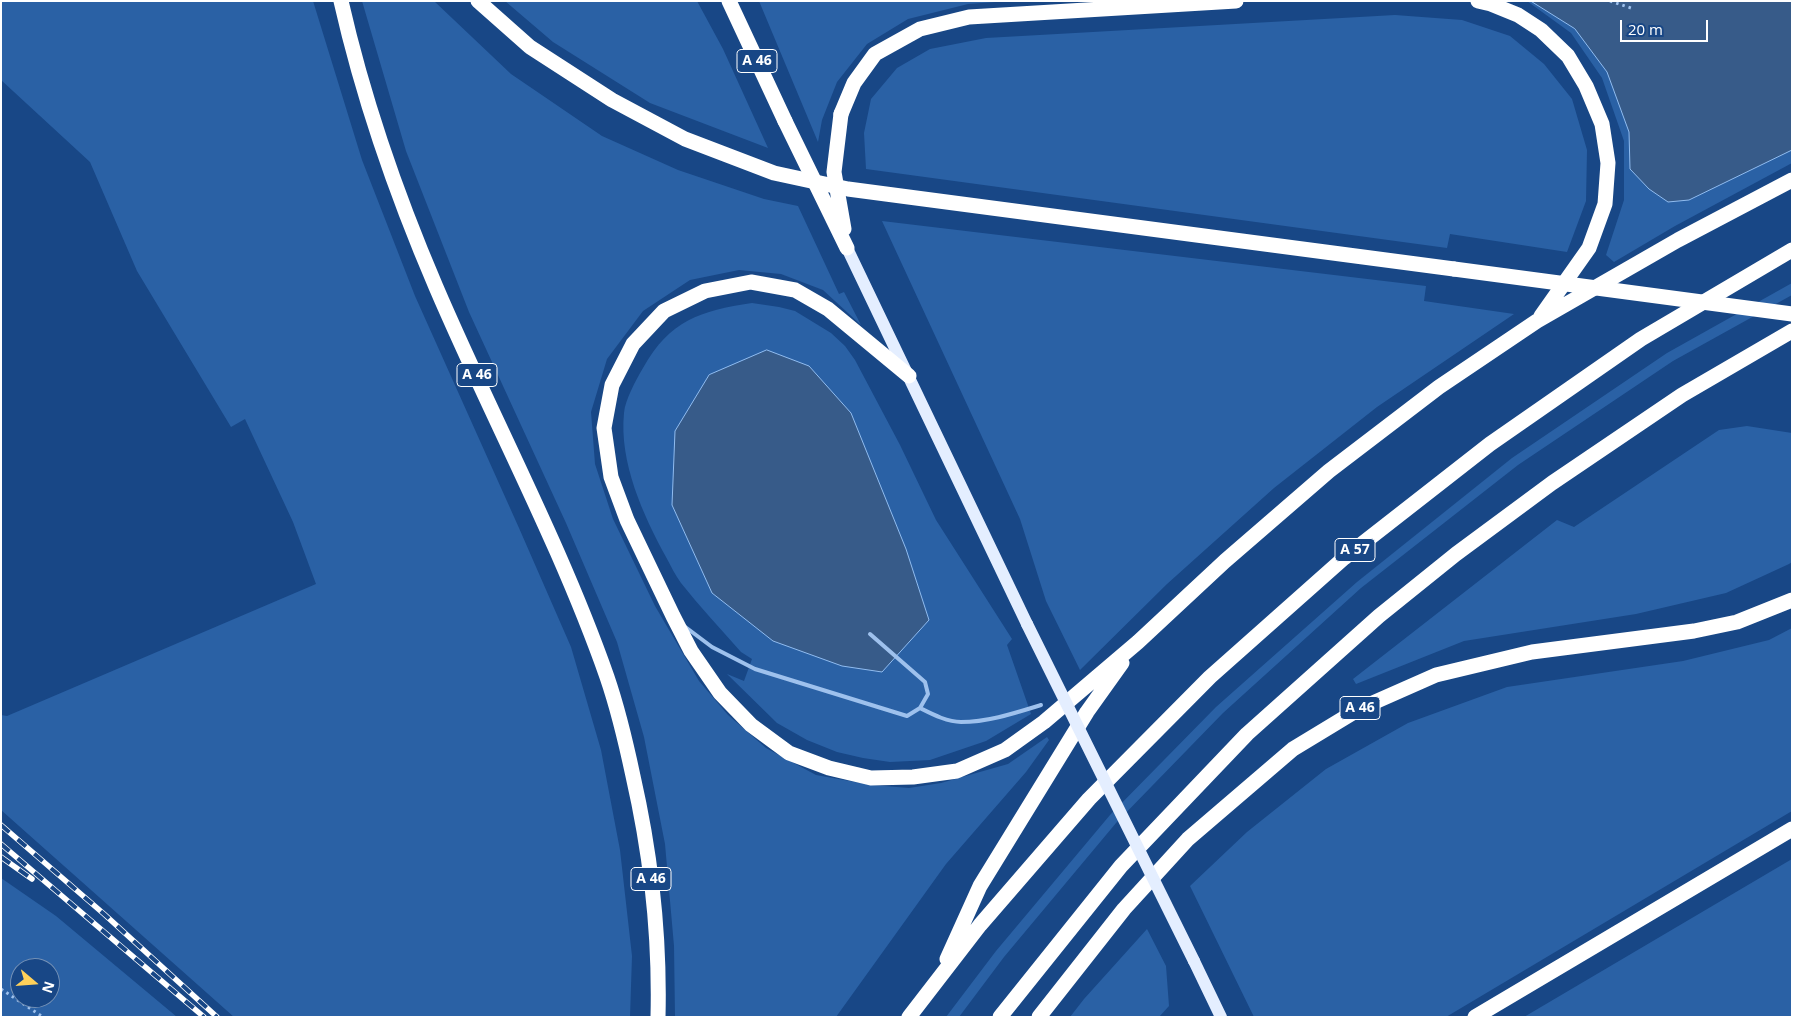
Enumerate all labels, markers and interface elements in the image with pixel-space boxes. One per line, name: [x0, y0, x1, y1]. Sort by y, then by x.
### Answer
scale bar: [1623, 10, 1710, 42]
text: 20 m: [1628, 19, 1663, 39]
road number: A 46: [737, 49, 777, 72]
road number: A 46: [457, 364, 497, 386]
road number: A 57: [1335, 538, 1375, 562]
road number: A 46: [1340, 696, 1380, 720]
road number: A 46: [631, 868, 671, 891]
north arrow: [10, 958, 60, 1008]
text: N: [38, 979, 60, 996]

